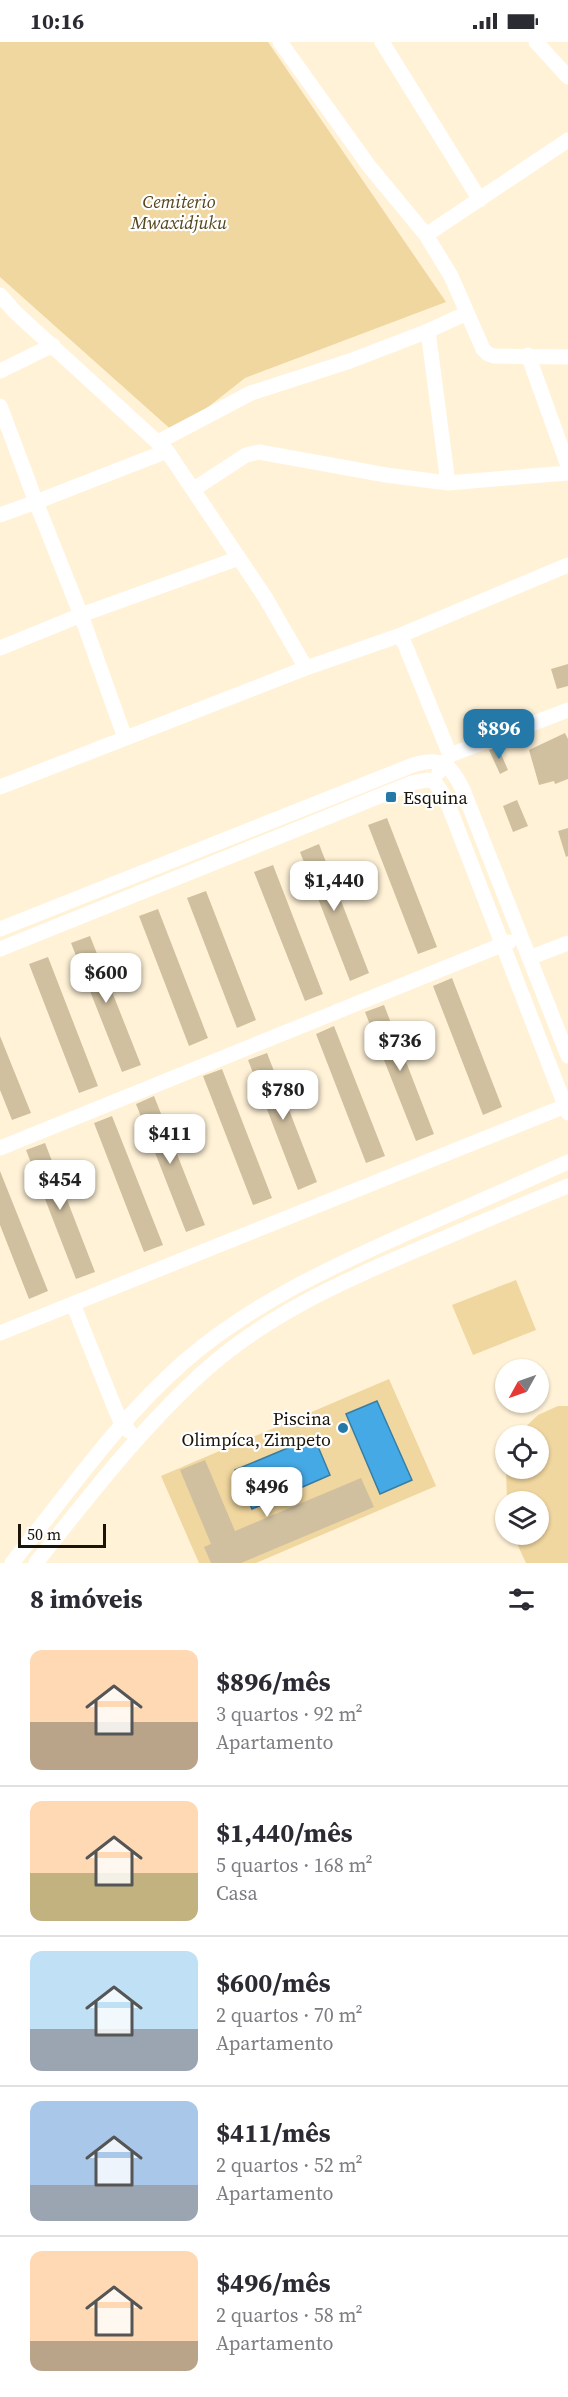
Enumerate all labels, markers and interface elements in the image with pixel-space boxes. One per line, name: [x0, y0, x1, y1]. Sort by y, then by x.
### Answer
text: 10:16: [30, 6, 84, 36]
park label: Cemiterio Mwaxidjuku: [130, 189, 228, 235]
pin: $896: [463, 709, 535, 760]
text: $896: [477, 714, 521, 742]
place label: Esquina: [403, 785, 468, 810]
marker: Esquina: [384, 790, 398, 804]
pin: $1,440: [285, 861, 383, 912]
text: $1,440: [304, 866, 364, 894]
pin: $600: [70, 953, 142, 1004]
text: $600: [84, 958, 128, 986]
pin: $736: [364, 1021, 436, 1072]
text: $736: [378, 1026, 422, 1054]
pin: $780: [247, 1070, 319, 1121]
text: $780: [261, 1075, 305, 1103]
pin: $411: [134, 1114, 206, 1165]
text: $411: [148, 1119, 192, 1147]
pin: $454: [24, 1160, 96, 1211]
text: $454: [38, 1165, 82, 1193]
north arrow: [495, 1359, 549, 1413]
map controls: [495, 1359, 549, 1545]
place label: Piscina Olimpíca, Zimpeto: [182, 1406, 332, 1452]
marker: Piscina Olimpíca, Zimpeto: [336, 1421, 350, 1435]
button: locate: [495, 1425, 549, 1479]
pin: $496: [231, 1467, 303, 1518]
text: $496: [245, 1472, 289, 1500]
button: layers: [495, 1491, 549, 1545]
scale bar: [18, 1521, 106, 1548]
text: 50 m: [27, 1523, 61, 1545]
text: 8 imóveis: [30, 1581, 143, 1617]
icon: filters: [505, 1583, 538, 1616]
text: $896/mês: [216, 1664, 331, 1700]
icon: home: [78, 1674, 150, 1746]
text: 3 quartos · 92 m²: [216, 1700, 363, 1728]
text: Apartamento: [216, 1728, 334, 1756]
text: $1,440/mês: [216, 1815, 353, 1851]
icon: home: [78, 1825, 150, 1897]
text: 5 quartos · 168 m²: [216, 1851, 373, 1879]
text: Casa: [216, 1879, 258, 1907]
text: $600/mês: [216, 1965, 331, 2001]
icon: home: [78, 1975, 150, 2047]
text: 2 quartos · 70 m²: [216, 2001, 363, 2029]
text: Apartamento: [216, 2029, 334, 2057]
text: $411/mês: [216, 2115, 331, 2151]
icon: home: [78, 2125, 150, 2197]
text: 2 quartos · 52 m²: [216, 2151, 363, 2179]
text: Apartamento: [216, 2179, 334, 2207]
text: $496/mês: [216, 2265, 331, 2301]
icon: home: [78, 2275, 150, 2347]
text: 2 quartos · 58 m²: [216, 2301, 363, 2329]
text: Apartamento: [216, 2329, 334, 2357]

